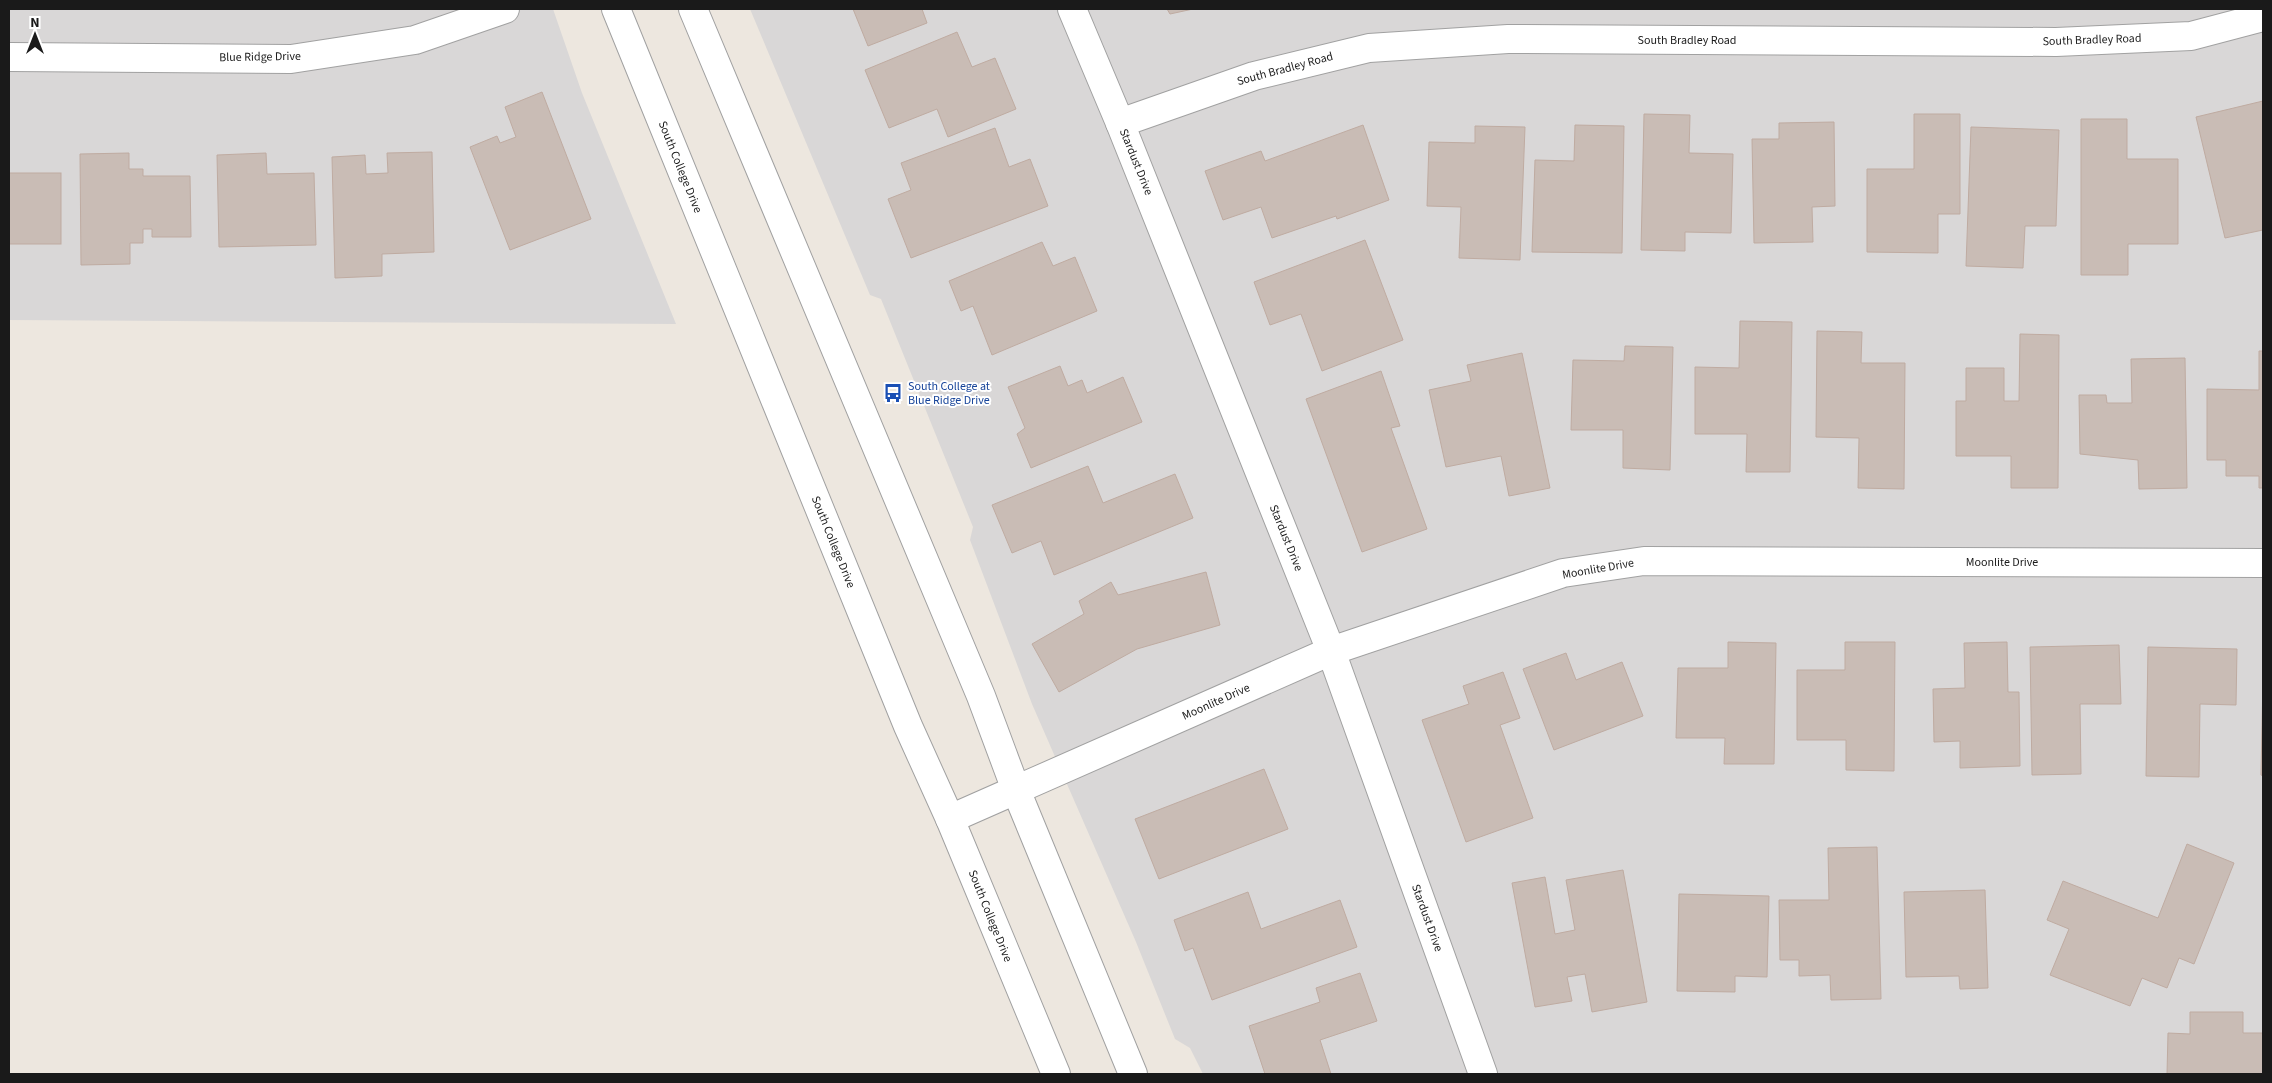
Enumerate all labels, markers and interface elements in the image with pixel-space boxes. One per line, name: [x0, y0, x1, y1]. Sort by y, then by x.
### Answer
north arrow: [10, 10, 60, 60]
text: N: [30, 13, 40, 33]
street label: South Bradley Road: [2042, 30, 2142, 50]
street label: South Bradley Road: [1638, 32, 1736, 49]
street label: Blue Ridge Drive: [219, 48, 301, 66]
street label: South Bradley Road: [1235, 48, 1335, 90]
street label: South College Drive: [654, 118, 706, 216]
street label: Stardust Drive: [1115, 126, 1157, 198]
place label: South College at Blue Ridge Drive: [908, 378, 990, 409]
bus stop icon: South College at Blue Ridge Drive: [882, 382, 904, 404]
street label: South College Drive: [807, 493, 859, 591]
street label: Stardust Drive: [1265, 502, 1307, 574]
street label: Moonlite Drive: [1561, 554, 1635, 584]
street label: Moonlite Drive: [1966, 554, 2038, 571]
street label: Moonlite Drive: [1179, 679, 1253, 725]
street label: South College Drive: [964, 867, 1016, 965]
street label: Stardust Drive: [1407, 882, 1447, 954]

